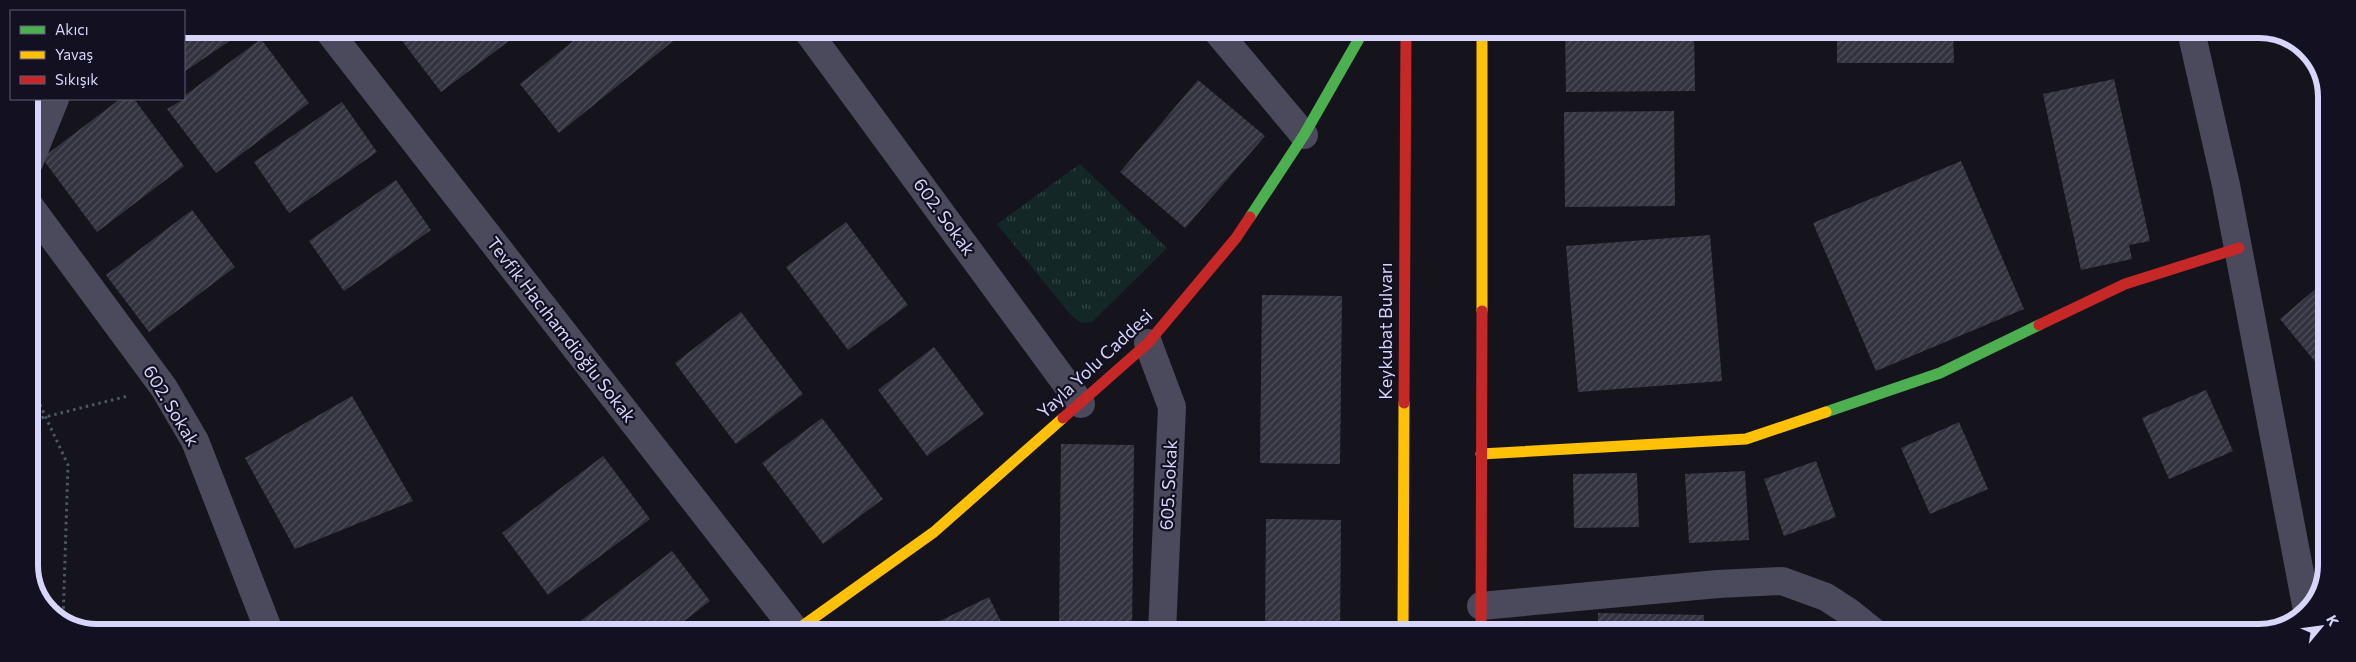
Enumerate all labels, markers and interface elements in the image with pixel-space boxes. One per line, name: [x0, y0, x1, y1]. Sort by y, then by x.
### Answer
legend: [10, 10, 185, 100]
text: Akıcı: [55, 20, 89, 38]
text: Yavaş: [55, 45, 93, 63]
text: Sıkışık: [55, 70, 98, 88]
street label: 602. Sokak: [909, 173, 980, 260]
street label: Tevfik Hacıhamdioğlu Sokak: [483, 232, 641, 427]
street label: Keykubat Bulvarı: [1374, 262, 1396, 400]
street label: Yayla Yolu Caddesi: [1032, 304, 1157, 422]
street label: 602. Sokak: [139, 361, 205, 450]
street label: 605. Sokak: [1155, 439, 1181, 531]
north arrow: [2296, 602, 2346, 652]
text: K: [2323, 612, 2343, 629]

